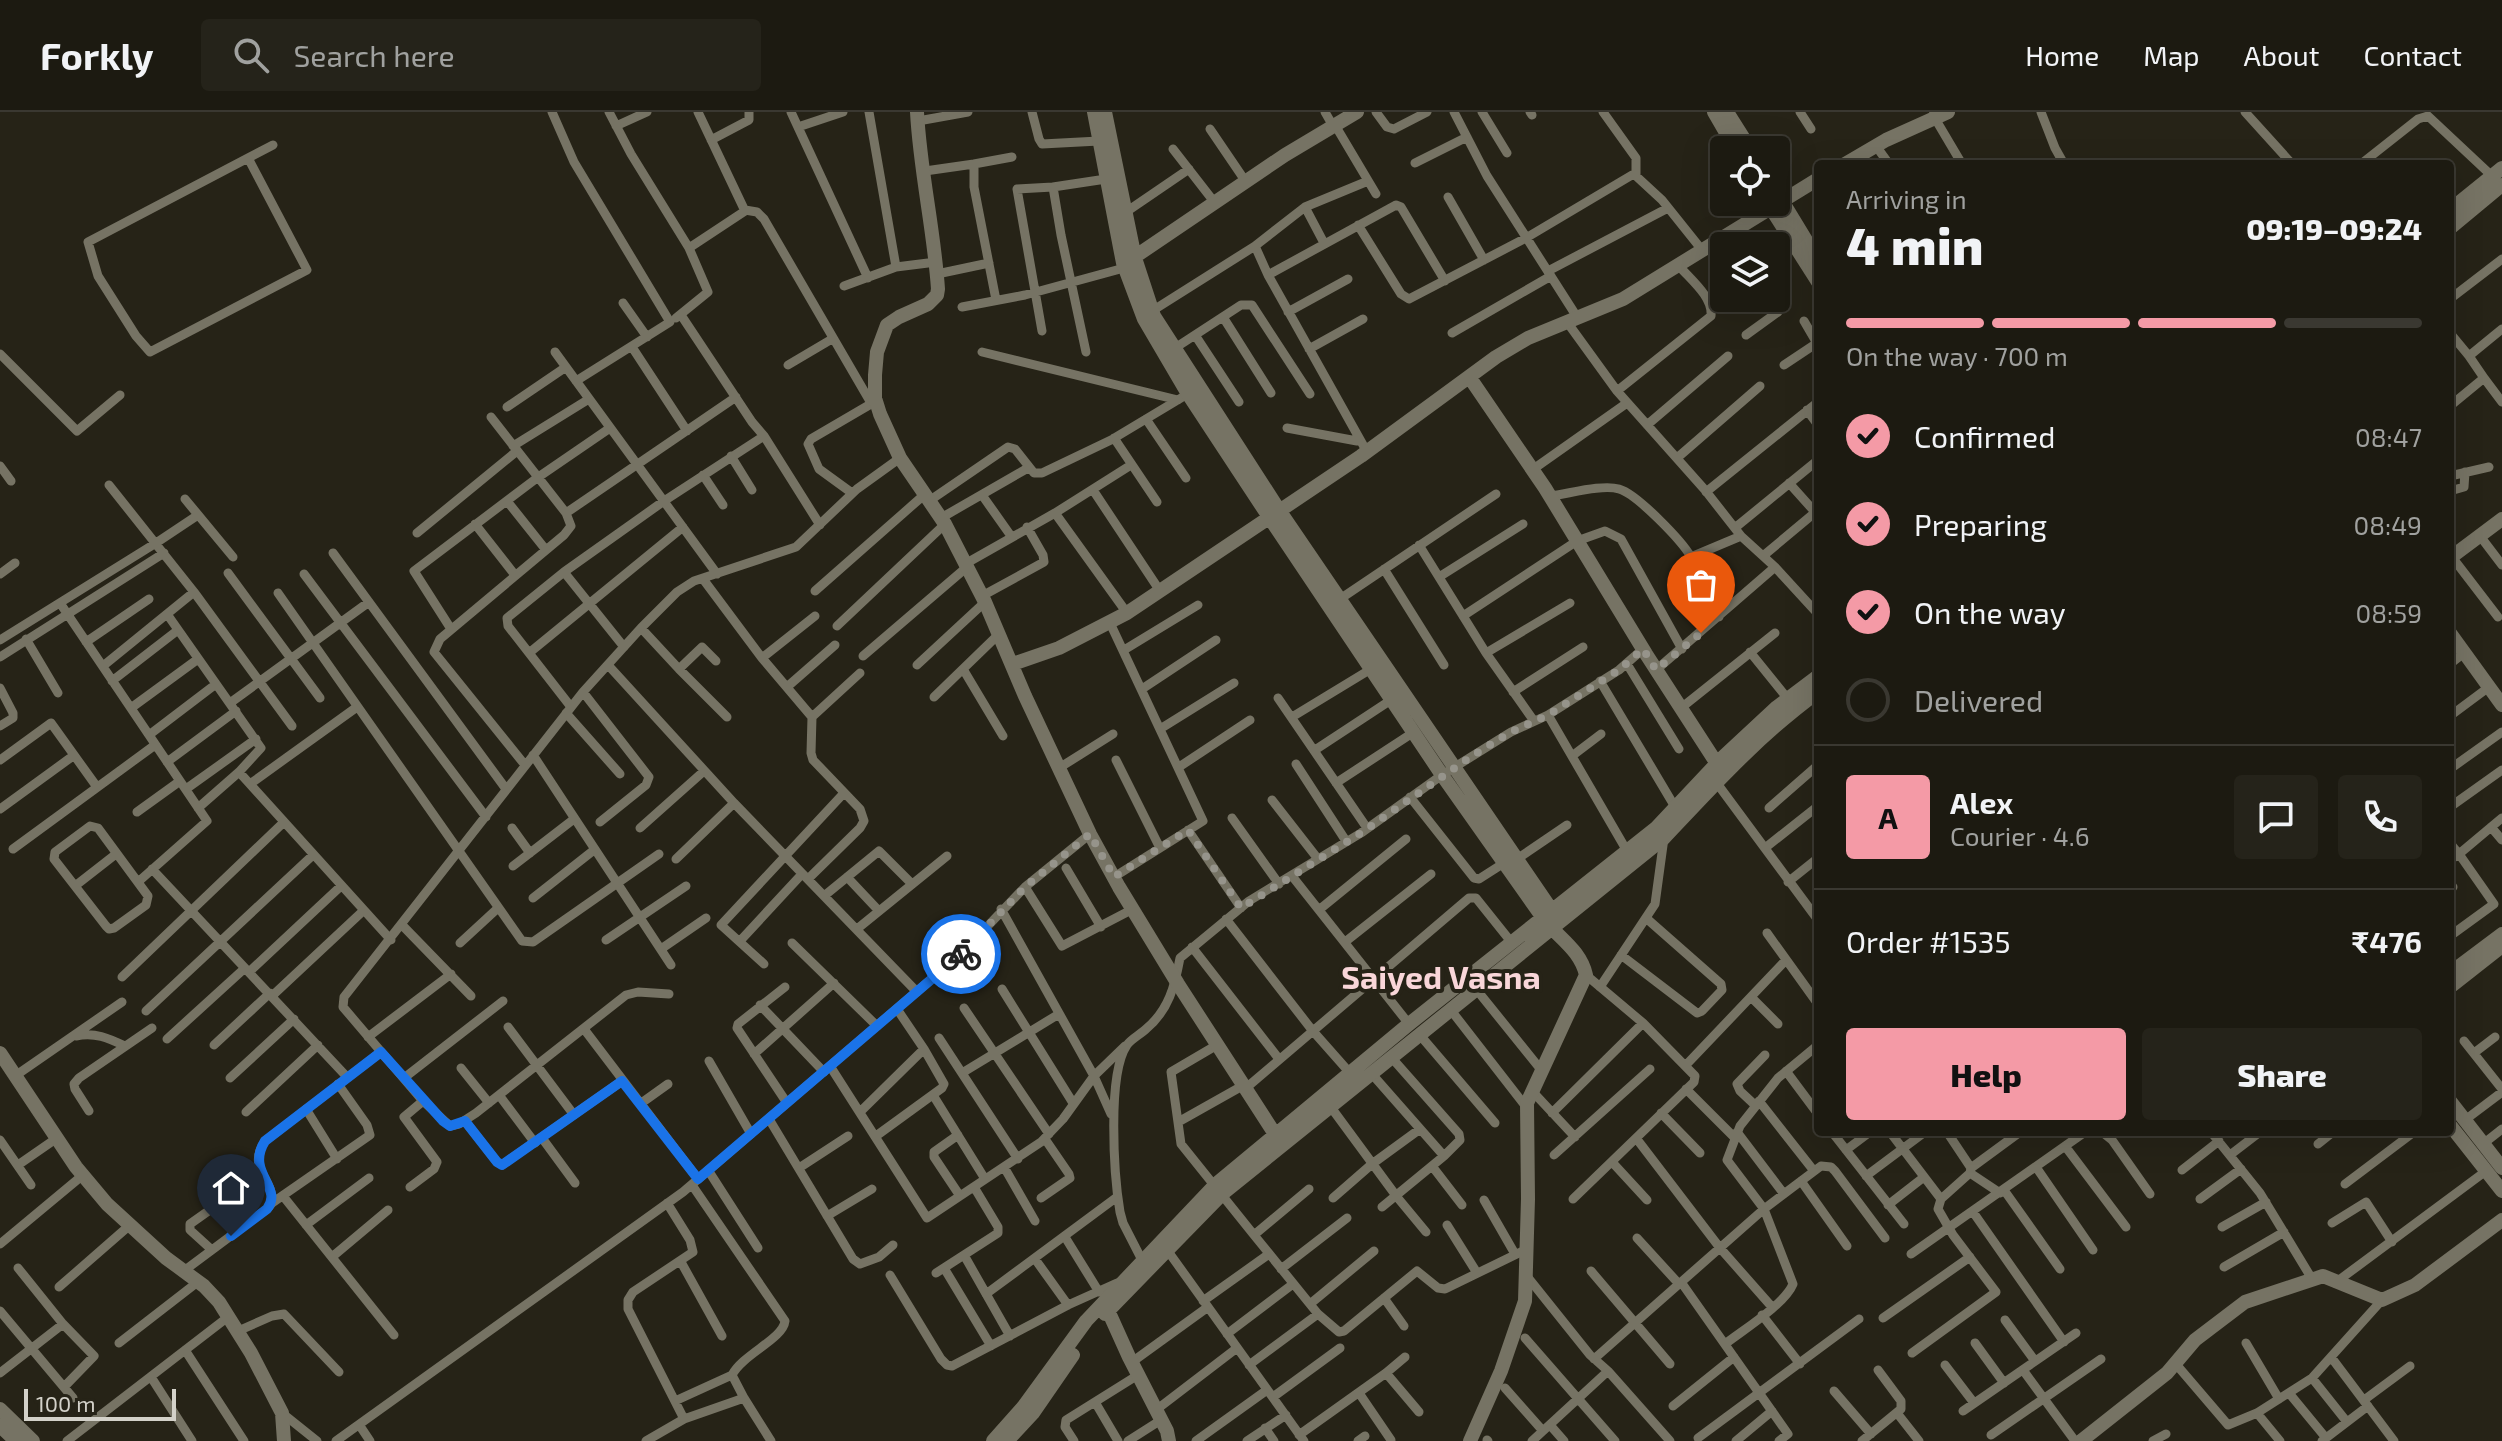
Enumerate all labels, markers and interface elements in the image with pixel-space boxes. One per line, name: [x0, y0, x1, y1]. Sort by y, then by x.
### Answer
search box: [201, 19, 761, 91]
text: Forkly: [40, 32, 153, 78]
icon: search: [229, 33, 273, 77]
text: Search here: [293, 37, 455, 73]
text: Home: [2025, 38, 2099, 72]
text: Map: [2143, 38, 2200, 72]
text: About: [2244, 38, 2319, 72]
text: Contact: [2363, 38, 2462, 72]
map controls: [1710, 136, 1790, 312]
button: locate: [1710, 136, 1790, 216]
text: Arriving in: [1846, 183, 1967, 214]
text: 09:19–09:24: [2246, 210, 2422, 246]
text: 4 min: [1846, 213, 1984, 275]
button: layers: [1710, 232, 1790, 312]
text: On the way · 700 m: [1846, 340, 2068, 371]
icon: check: [1846, 414, 1890, 458]
text: Confirmed: [1914, 418, 2055, 454]
text: 08:47: [2355, 421, 2422, 452]
icon: check: [1846, 502, 1890, 546]
text: Preparing: [1914, 506, 2047, 542]
text: 08:49: [2354, 509, 2422, 540]
pin: [1667, 551, 1735, 633]
icon: bag: [1679, 563, 1723, 607]
icon: check: [1846, 590, 1890, 634]
text: On the way: [1914, 594, 2066, 630]
text: 08:59: [2356, 597, 2422, 628]
text: Delivered: [1914, 682, 2043, 718]
button: chat: [2234, 775, 2318, 859]
button: phone: [2338, 775, 2422, 859]
text: Alex: [1950, 784, 2013, 820]
text: A: [1878, 799, 1898, 835]
text: Courier · 4.6: [1950, 820, 2090, 851]
courier: [921, 914, 1001, 994]
text: Order #1535: [1846, 923, 2011, 959]
text: ₹476: [2352, 923, 2422, 959]
icon: bike: [939, 932, 983, 976]
district label: Saiyed Vasna: [1341, 957, 1541, 996]
button: Help: [1846, 1028, 2126, 1120]
button: Share: [2142, 1028, 2422, 1120]
pin: [197, 1154, 265, 1236]
icon: home: [209, 1166, 253, 1210]
scale bar: [24, 1385, 176, 1421]
text: 100 m: [36, 1390, 95, 1416]

